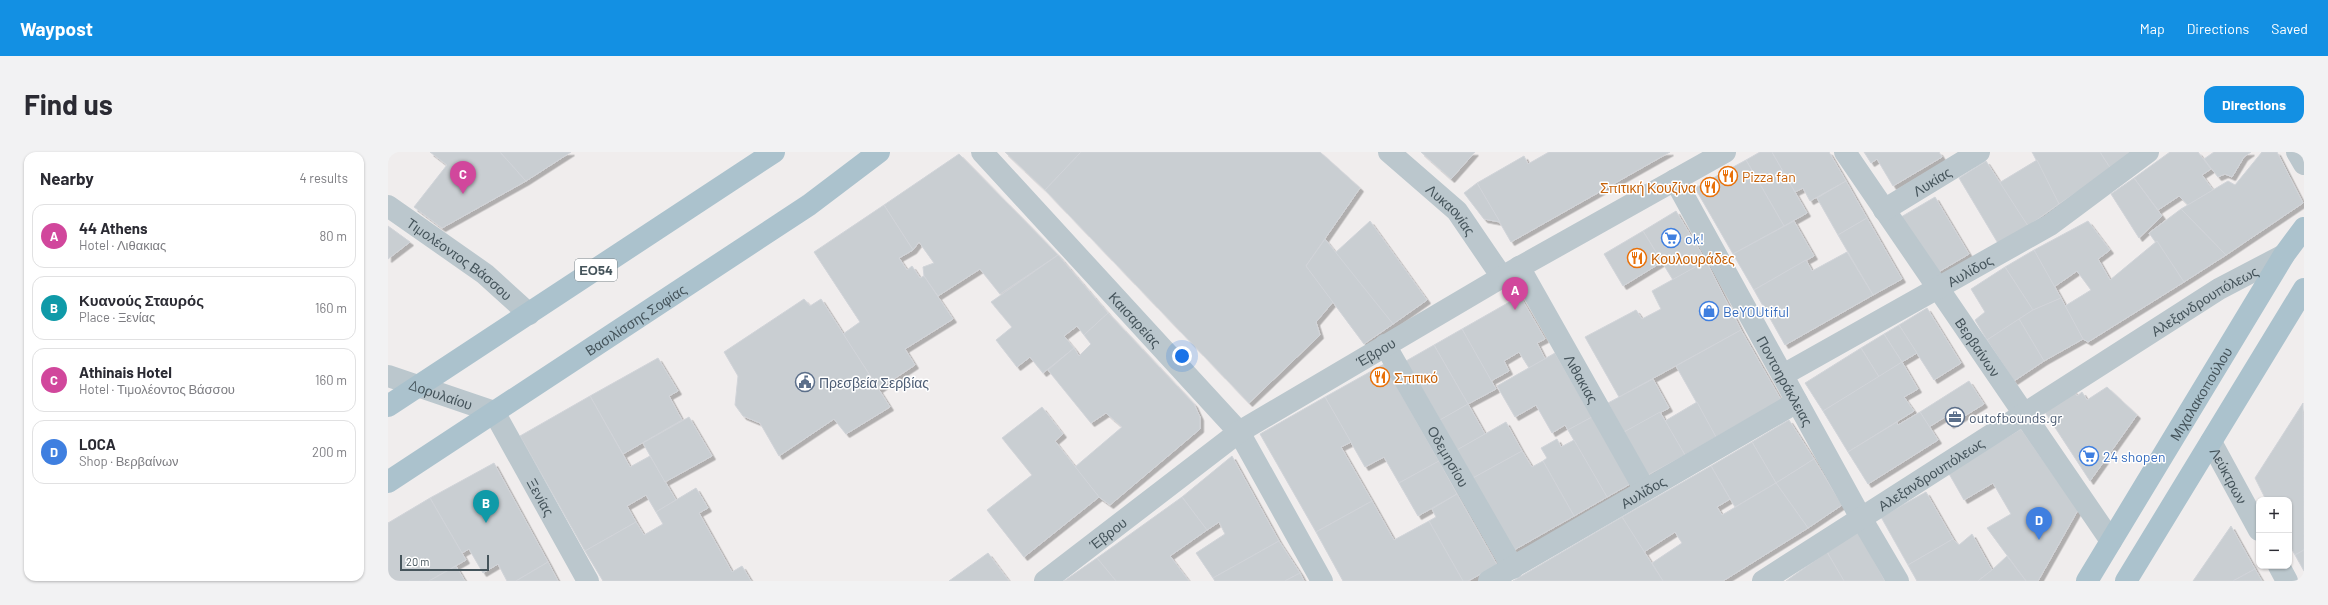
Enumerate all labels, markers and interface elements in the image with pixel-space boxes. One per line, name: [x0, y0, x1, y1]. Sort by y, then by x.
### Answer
text: Waypost: [20, 17, 93, 40]
text: Map: [2140, 20, 2165, 37]
text: Directions: [2187, 20, 2249, 37]
text: Saved: [2271, 20, 2308, 37]
button: Directions: [2204, 86, 2304, 123]
text: Find us: [24, 87, 113, 121]
pin: C: [450, 161, 476, 194]
street label: Λυκίας: [1909, 162, 1954, 199]
restaurant icon: Pizza fan: [1717, 165, 1739, 187]
text: Nearby: [40, 168, 94, 188]
place label: Pizza fan: [1742, 168, 1796, 185]
text: 4 results: [300, 170, 348, 186]
restaurant icon: Σπιτική Κουζίνα: [1699, 176, 1721, 198]
place label: Σπιτική Κουζίνα: [1600, 179, 1696, 196]
street label: Λυκαονίας: [1423, 180, 1480, 239]
street label: Τιμολέοντος Βάσσου: [404, 214, 516, 303]
text: 44 Athens: [79, 219, 148, 237]
supermarket icon: ok!: [1660, 227, 1682, 249]
text: A: [50, 228, 58, 244]
text: 80 m: [320, 228, 347, 244]
place label: ok!: [1685, 230, 1704, 247]
text: Hotel · Λιθακιας: [79, 237, 166, 253]
restaurant icon: Κουλουράδες: [1626, 247, 1648, 269]
place label: Κουλουράδες: [1651, 250, 1735, 267]
street label: Αυλίδος: [1944, 251, 1996, 290]
road number: ΕΟ54: [575, 259, 617, 281]
street label: Αλεξανδρουπόλεως: [2147, 262, 2261, 339]
pin: A: [1502, 277, 1528, 310]
street label: Βασιλίσσης Σοφίας: [582, 280, 689, 359]
street label: Καισαρείας: [1106, 288, 1165, 351]
text: Κυανούς Σταυρός: [79, 291, 204, 309]
text: B: [50, 300, 58, 316]
text: 160 m: [315, 300, 347, 316]
shop icon: BeYOUtiful: [1698, 300, 1720, 322]
place label: BeYOUtiful: [1723, 303, 1789, 320]
text: Place · Ξενίας: [79, 309, 155, 325]
street label: Βερβαίνων: [1952, 314, 2004, 380]
street label: Έβρου: [1352, 333, 1398, 370]
street label: Ποντοηράκλειας: [1754, 333, 1817, 429]
street label: Μιχαλακοπούλου: [2166, 344, 2235, 443]
your location: [1172, 346, 1192, 366]
street label: Λιθακιας: [1561, 351, 1603, 406]
text: Athinais Hotel: [79, 363, 172, 381]
restaurant icon: Σπιτικό: [1369, 366, 1391, 388]
place label: Σπιτικό: [1394, 369, 1438, 386]
public building icon: Πρεσβεία Σερβίας: [794, 371, 816, 393]
text: C: [50, 372, 58, 388]
text: 160 m: [315, 372, 347, 388]
place label: Πρεσβεία Σερβίας: [819, 374, 929, 391]
street label: Δορυλαίου: [407, 375, 475, 413]
text: Hotel · Τιμολέοντος Βάσσου: [79, 381, 235, 397]
office icon: outofbounds.gr: [1944, 406, 1966, 428]
place label: outofbounds.gr: [1969, 409, 2062, 426]
street label: Οδεμησίου: [1425, 422, 1473, 490]
street label: Αλεξανδρουπόλεως: [1874, 433, 1987, 514]
text: LOCA: [79, 435, 116, 453]
text: D: [50, 444, 58, 460]
text: 200 m: [312, 444, 347, 460]
street label: Λεύκτρων: [2207, 444, 2251, 507]
supermarket icon: 24 shopen: [2078, 445, 2100, 467]
place label: 24 shopen: [2103, 448, 2165, 465]
text: Shop · Βερβαίνων: [79, 453, 179, 469]
street label: Αυλίδος: [1617, 472, 1669, 511]
street label: Ξενίας: [524, 475, 559, 519]
pin: B: [473, 490, 499, 523]
map controls: [2256, 497, 2292, 569]
button: +: [2256, 497, 2292, 533]
pin: D: [2026, 507, 2052, 540]
street label: Έβρου: [1085, 513, 1130, 553]
button: −: [2256, 533, 2292, 569]
scale bar: [400, 553, 489, 572]
text: 20 m: [406, 555, 429, 568]

